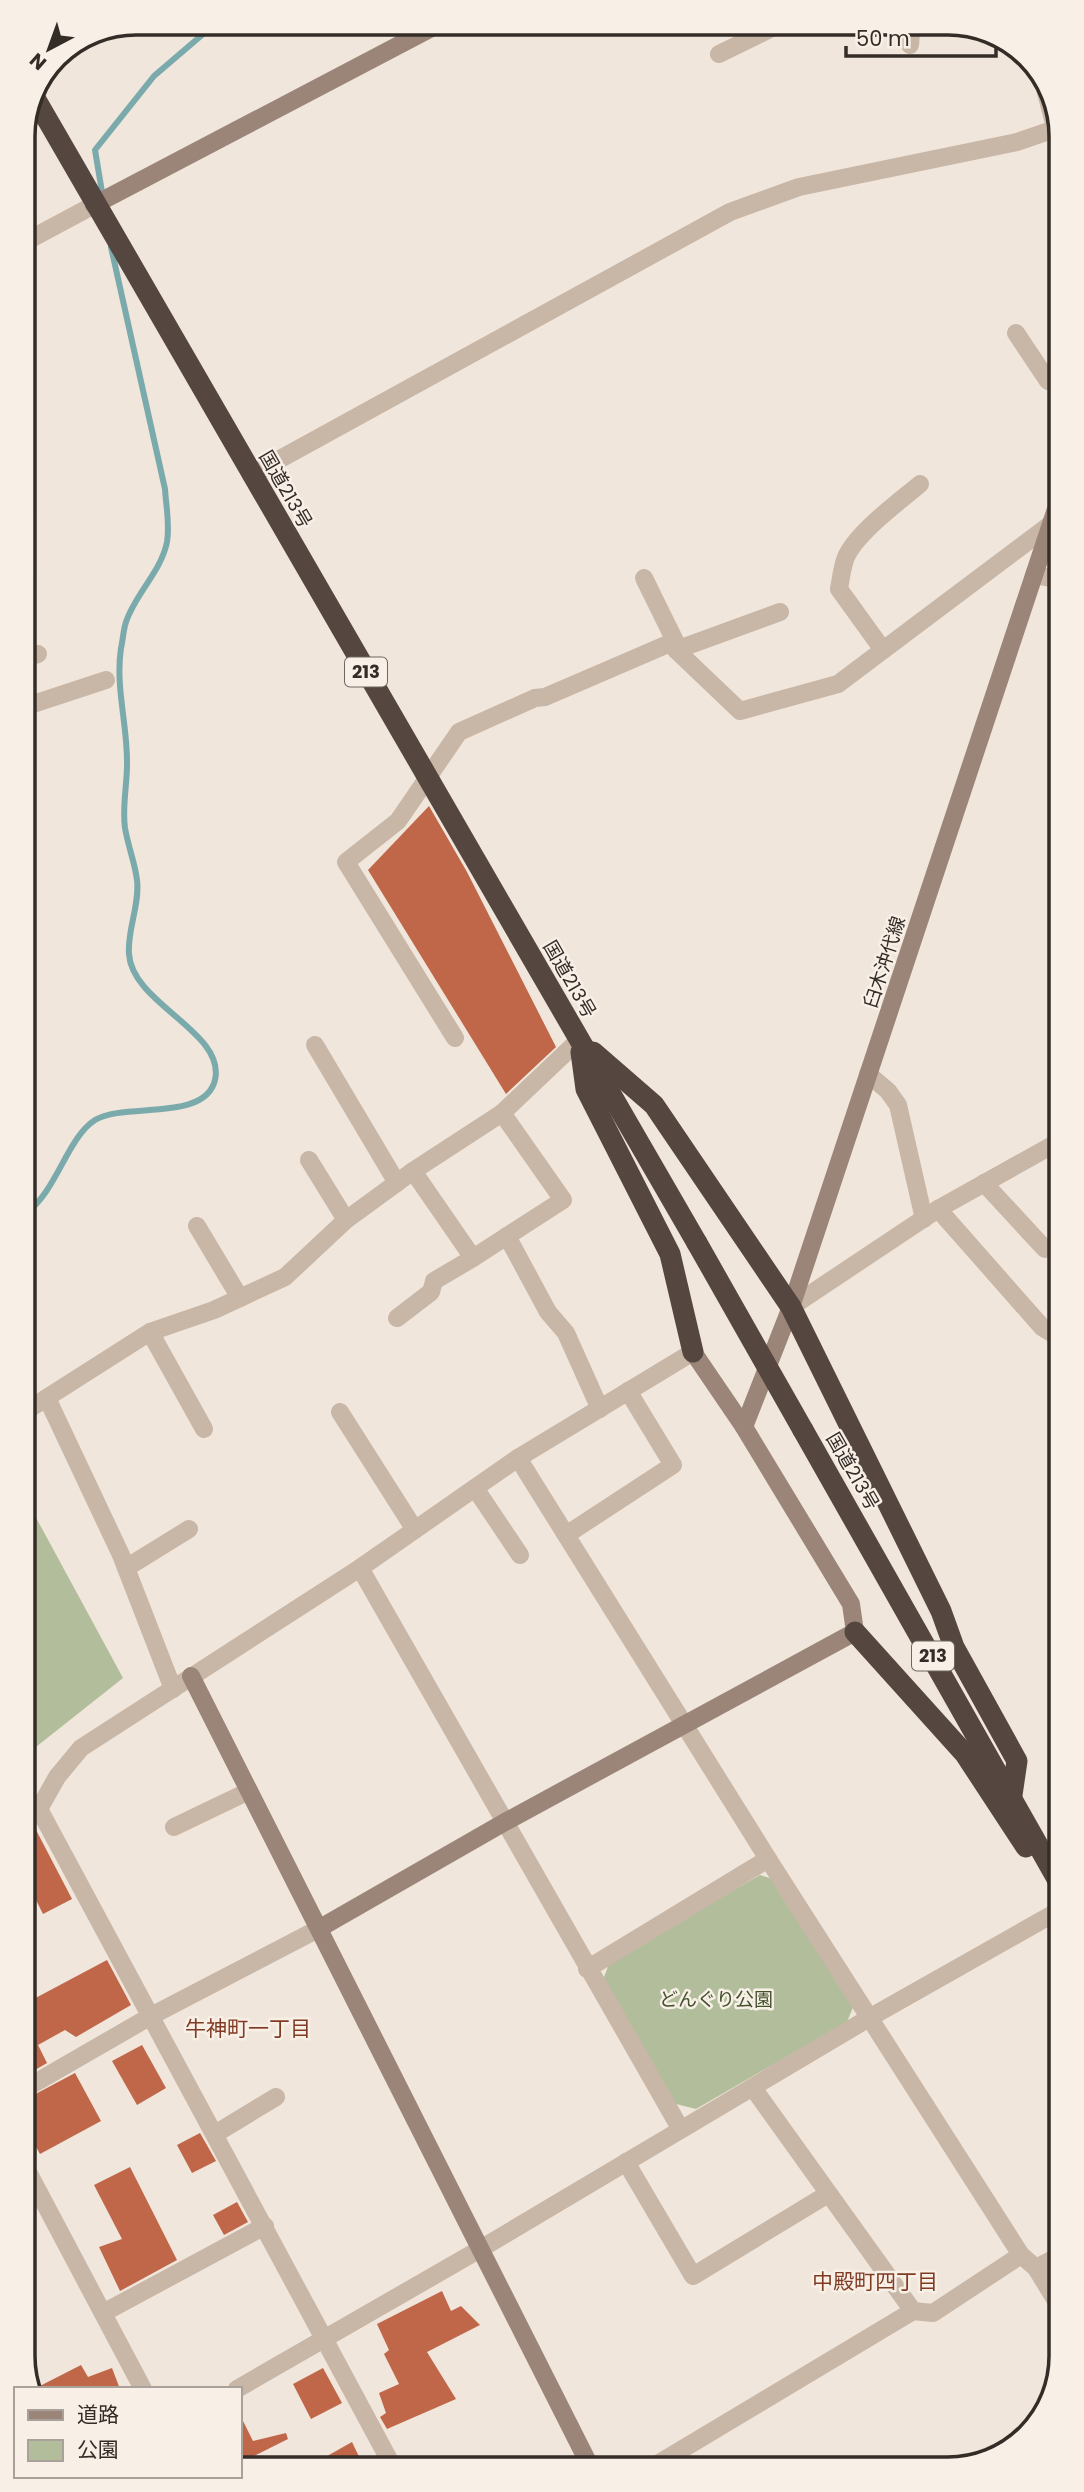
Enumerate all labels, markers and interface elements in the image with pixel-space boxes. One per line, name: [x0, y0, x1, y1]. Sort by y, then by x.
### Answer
north arrow: [14, 14, 84, 84]
scale bar: [846, 14, 996, 58]
text: 50 m: [856, 24, 910, 53]
text: N: [24, 47, 52, 76]
street label: 国道213号: [253, 446, 319, 533]
road number: 213: [345, 658, 387, 686]
street label: 臼木沖代線: [857, 913, 912, 1012]
street label: 国道213号: [537, 936, 603, 1023]
street label: 国道213号: [820, 1428, 886, 1515]
road number: 213: [912, 1642, 954, 1671]
park label: どんぐり公園: [659, 1986, 773, 2013]
district label: 牛神町一丁目: [185, 2014, 311, 2043]
district label: 中殿町四丁目: [812, 2267, 938, 2296]
legend: [14, 2387, 242, 2478]
text: 道路: [77, 2400, 119, 2429]
text: 公園: [77, 2435, 119, 2464]

